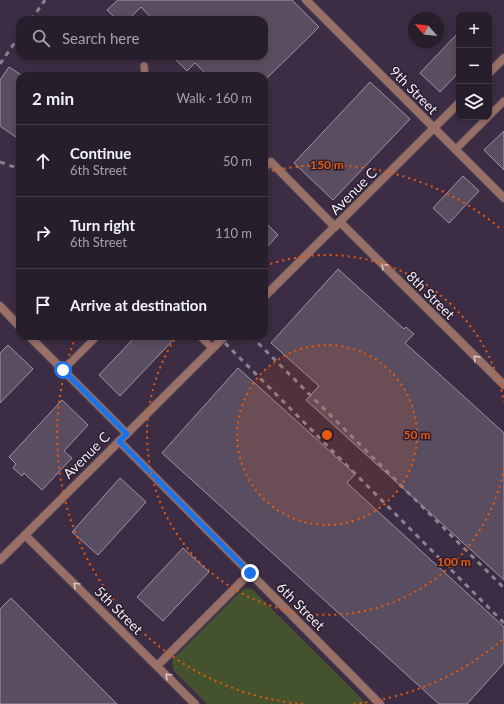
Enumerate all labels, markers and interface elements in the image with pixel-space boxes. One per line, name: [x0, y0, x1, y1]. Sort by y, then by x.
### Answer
north arrow: [408, 12, 444, 48]
map controls: [456, 12, 492, 120]
button: +: [456, 12, 492, 48]
search box: [16, 16, 268, 60]
icon: search: [30, 27, 52, 49]
text: Search here: [62, 29, 139, 47]
button: −: [456, 48, 492, 84]
street label: 9th Street: [386, 62, 442, 118]
button: layers: [456, 84, 492, 120]
text: 2 min: [32, 88, 74, 109]
text: Walk · 160 m: [176, 90, 252, 106]
text: Continue: [70, 144, 131, 162]
icon: ahead: [32, 150, 54, 172]
text: 50 m: [223, 153, 252, 169]
text: 150 m: [310, 157, 344, 172]
text: 6th Street: [70, 162, 127, 178]
street label: Avenue C: [326, 164, 380, 218]
text: Turn right: [70, 216, 135, 234]
icon: right: [32, 222, 54, 244]
text: 110 m: [215, 225, 252, 241]
text: 6th Street: [70, 234, 127, 250]
one-way arrow: [382, 263, 389, 271]
street label: 8th Street: [403, 267, 459, 323]
icon: arrive: [32, 294, 54, 316]
text: Arrive at destination: [70, 296, 207, 314]
one-way arrow: [473, 355, 481, 363]
route start: [54, 361, 72, 379]
text: 50 m: [404, 427, 430, 442]
street label: Avenue C: [59, 428, 113, 482]
centre of rings: [320, 428, 334, 442]
text: 100 m: [437, 554, 471, 569]
route end: [241, 564, 259, 582]
street label: 6th Street: [273, 578, 329, 634]
one-way arrow: [73, 582, 80, 590]
street label: 5th Street: [91, 582, 147, 638]
one-way arrow: [165, 673, 173, 681]

